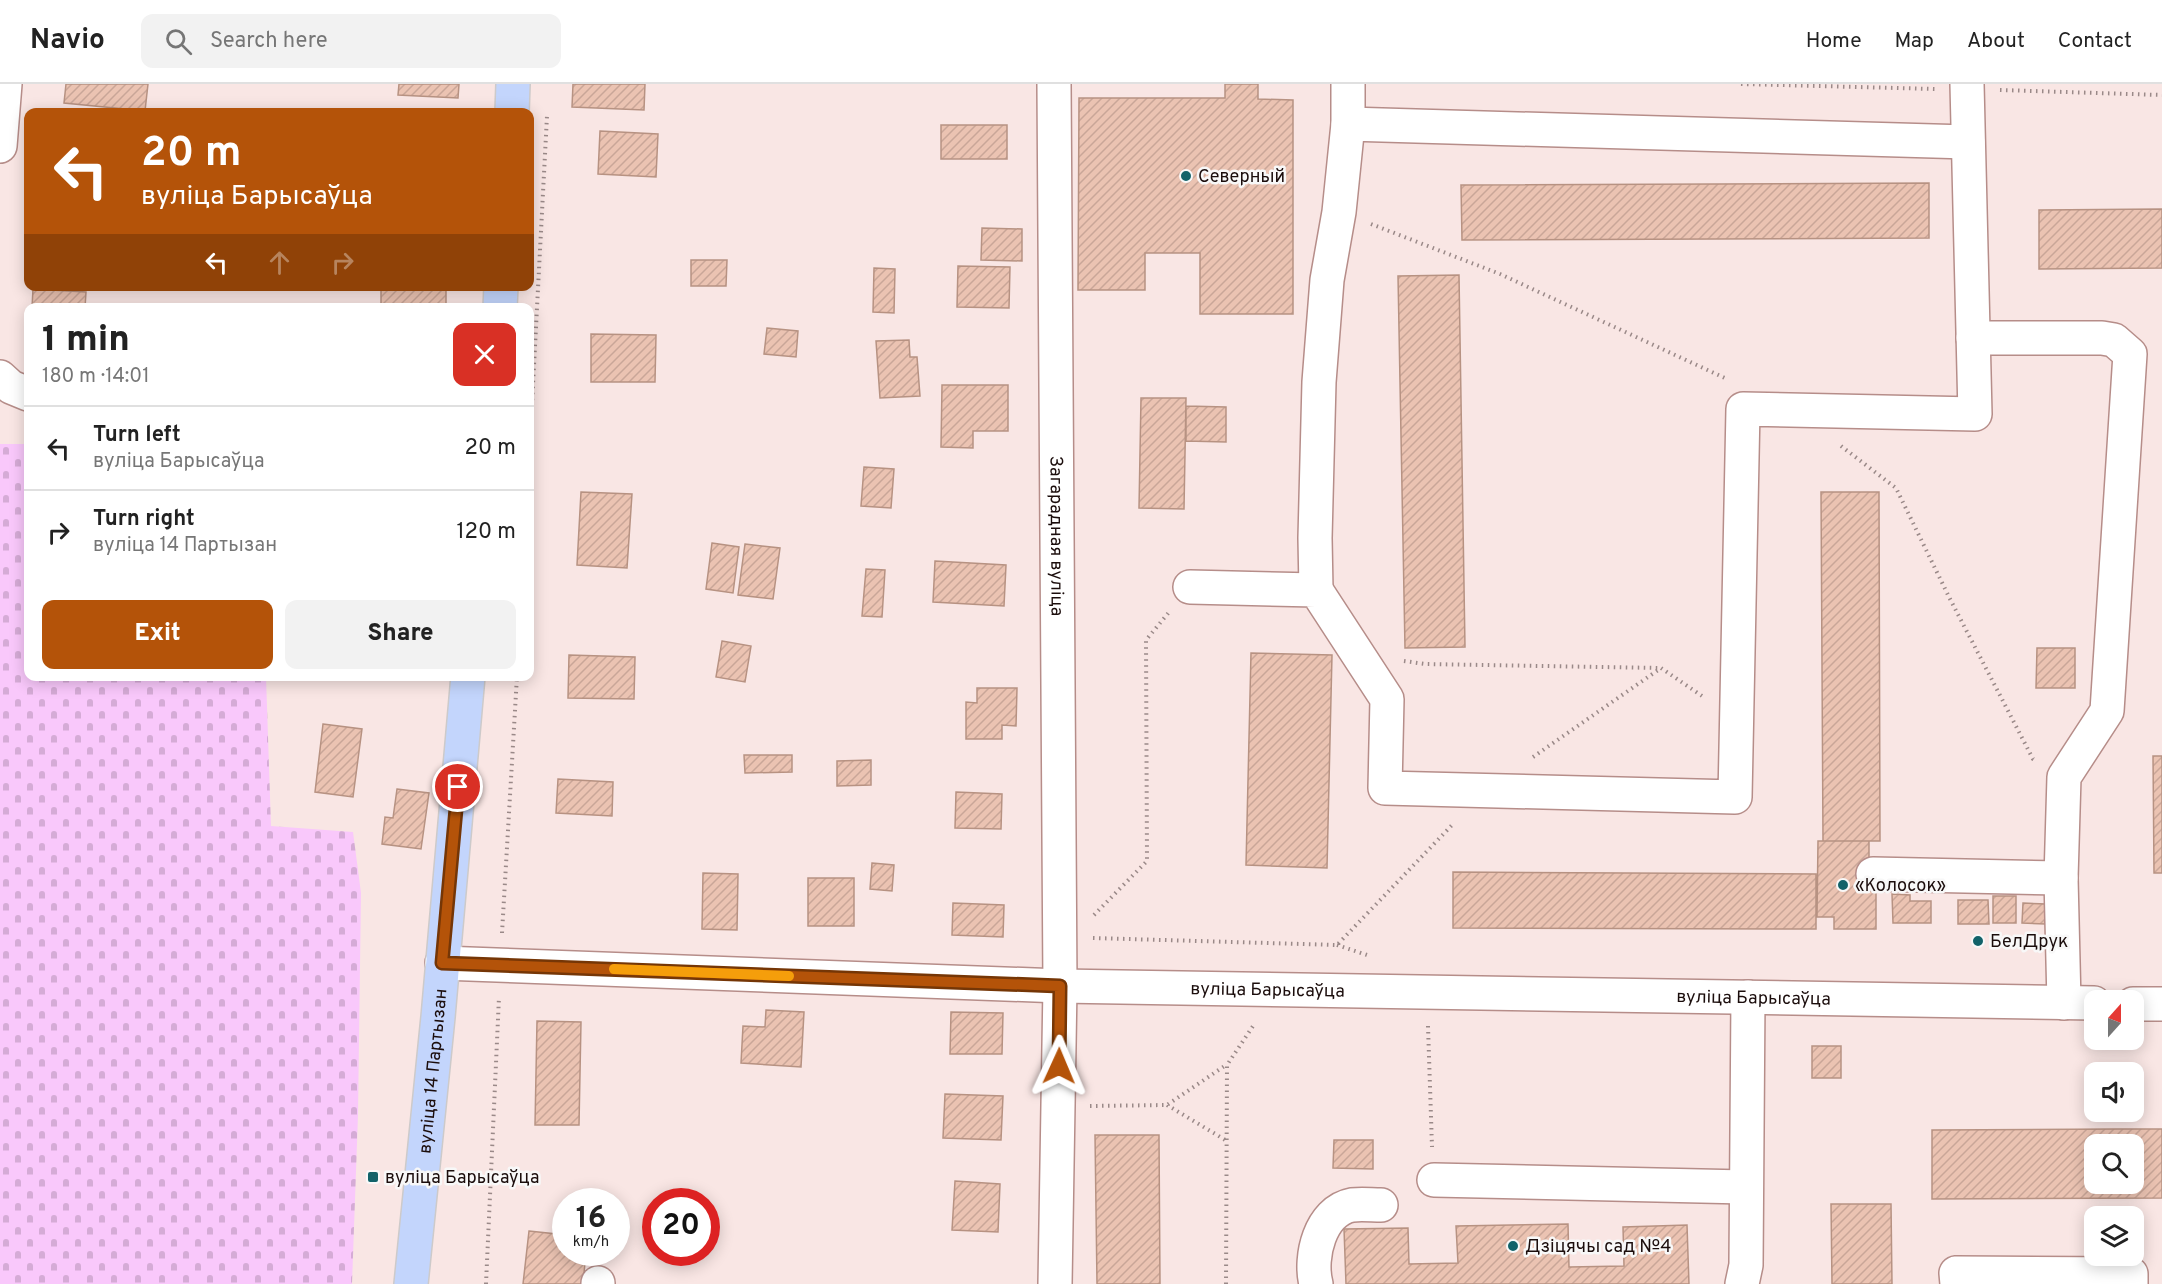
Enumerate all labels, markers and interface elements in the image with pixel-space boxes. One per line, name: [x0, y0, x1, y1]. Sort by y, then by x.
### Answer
search box: [141, 14, 561, 68]
text: Navio: [30, 23, 105, 59]
icon: search: [162, 25, 195, 58]
text: Search here: [210, 28, 327, 55]
text: Home: [1806, 28, 1862, 55]
text: Map: [1895, 28, 1934, 55]
text: About: [1967, 28, 2025, 55]
text: Contact: [2058, 28, 2132, 55]
text: 20 m: [141, 128, 242, 181]
icon: left: [42, 132, 120, 210]
place label: Северный: [1198, 166, 1285, 189]
marker: Северный: [1179, 169, 1193, 183]
text: вуліца Барысаўца: [141, 180, 373, 214]
icon: left: [200, 246, 233, 279]
icon: ahead: [263, 246, 296, 279]
icon: right: [326, 246, 359, 279]
text: 1 min: [42, 318, 130, 364]
button: close: [453, 323, 516, 386]
text: 180 m · 14:01: [42, 364, 150, 390]
text: Turn left: [93, 422, 181, 449]
icon: left: [42, 432, 75, 465]
text: 20 m: [465, 435, 516, 462]
text: вуліца Барысаўца: [93, 449, 265, 475]
street label: Загарадная вуліца: [1043, 456, 1068, 616]
text: Turn right: [93, 506, 195, 533]
icon: right: [42, 516, 75, 549]
text: 120 m: [456, 519, 516, 546]
text: вуліца 14 Партызан: [93, 533, 277, 559]
button: Exit: [42, 600, 273, 669]
button: Share: [285, 600, 516, 669]
pin: [432, 761, 483, 812]
icon: arrive: [441, 770, 474, 803]
place label: «Колосок»: [1855, 875, 1946, 898]
marker: «Колосок»: [1836, 878, 1850, 892]
place label: БелДрук: [1990, 931, 2068, 954]
marker: БелДрук: [1971, 934, 1985, 948]
street label: вуліца Барысаўца: [1190, 978, 1345, 1004]
street label: вуліца Барысаўца: [1676, 986, 1831, 1012]
street label: вуліца 14 Партызан: [414, 988, 453, 1155]
north arrow: [2084, 990, 2144, 1050]
map controls: [2084, 990, 2144, 1266]
position arrow: [1027, 1034, 1091, 1098]
button: sound: [2084, 1062, 2144, 1122]
button: search: [2084, 1134, 2144, 1194]
place label: вуліца Барысаўца: [385, 1167, 539, 1190]
marker: вуліца Барысаўца: [366, 1170, 380, 1184]
speed limit sign: 20: [642, 1188, 720, 1266]
text: 16: [576, 1201, 606, 1238]
button: layers: [2084, 1206, 2144, 1266]
text: km/h: [573, 1233, 609, 1252]
place label: Дзіцячы сад №4: [1525, 1236, 1671, 1259]
marker: Дзіцячы сад №4: [1506, 1239, 1520, 1253]

